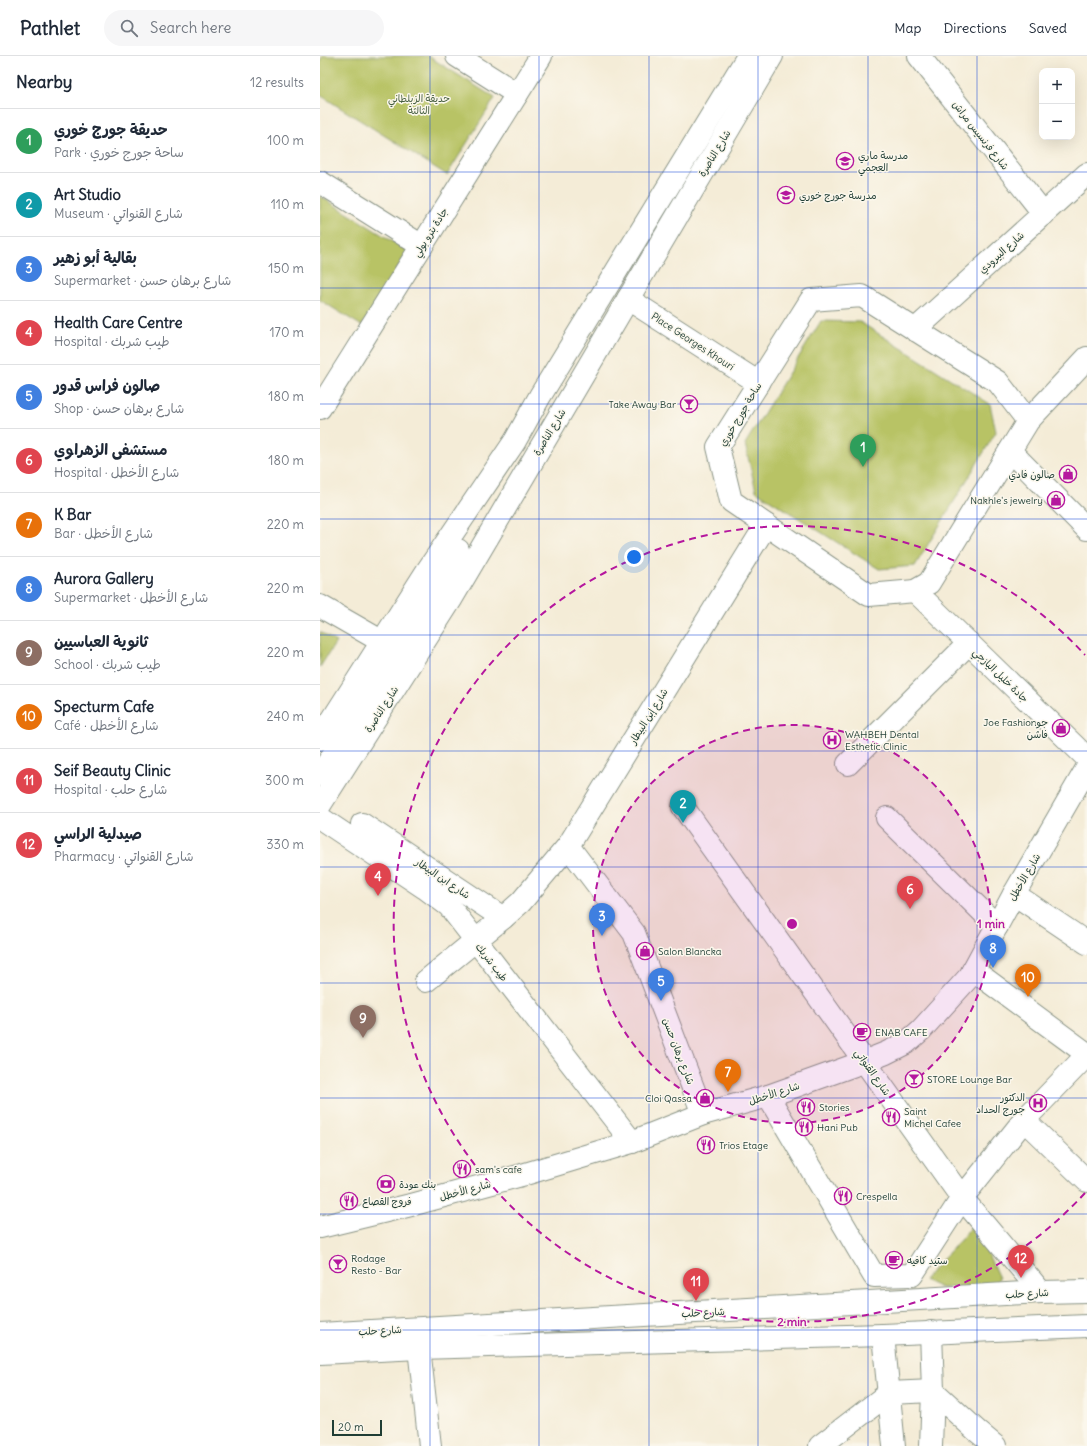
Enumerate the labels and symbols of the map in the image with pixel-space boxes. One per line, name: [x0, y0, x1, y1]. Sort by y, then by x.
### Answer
park label: حديقة الزبلطاني الثالثة: [388, 92, 450, 117]
street label: شارع فرنسيس مراش: [949, 98, 1012, 173]
street label: شارع الناصرة: [695, 127, 735, 180]
place label: مدرسة ماري العجمي: [858, 149, 908, 177]
school or university icon: مدرسة ماري العجمي: [835, 151, 855, 171]
school or university icon: مدرسة جورج خوري: [776, 185, 796, 205]
place label: مدرسة جورج خوري: [799, 189, 877, 204]
street label: جادة بترو بولي: [410, 205, 453, 261]
street label: شارع البيرودي: [976, 228, 1028, 278]
street label: Place Georges Khouri: [649, 310, 737, 373]
street label: ساحة جورج خوري: [716, 380, 766, 450]
bar icon: Take Away Bar: [679, 394, 699, 414]
place label: Take Away Bar: [609, 398, 676, 411]
street label: شارع الناصرة: [530, 406, 570, 459]
pin: 1: [850, 434, 876, 467]
shop icon: صالون فادي: [1058, 464, 1078, 484]
place label: صالون فادي: [1008, 468, 1055, 483]
shop icon: Nakhle's jewelry: [1046, 490, 1066, 510]
place label: Nakhle's jewelry: [970, 494, 1043, 507]
your location: [624, 547, 644, 567]
street label: جادة خليل اليازجي: [968, 646, 1031, 707]
street label: شارع الناصرة: [362, 683, 402, 735]
street label: شارع إبن البيطار: [626, 686, 672, 748]
place label: Joe Fashionجو فاشن: [983, 716, 1048, 741]
shop icon: Joe Fashionجو فاشن: [1051, 718, 1071, 738]
place label: WAHBEH Dental Esthetic Clinic: [845, 728, 919, 753]
hospital icon: WAHBEH Dental Esthetic Clinic: [822, 730, 842, 750]
pin: 2: [670, 790, 696, 823]
street label: شارع الأخطل: [1006, 851, 1044, 904]
street label: شارع ابن البيطار: [411, 855, 473, 902]
pin: 4: [365, 863, 391, 896]
pin: 6: [897, 876, 923, 909]
pin: 3: [589, 903, 615, 936]
text: 1 min: [977, 916, 1005, 931]
centre of rings: [785, 917, 799, 931]
pin: 8: [980, 935, 1006, 968]
street label: طيب شربك: [473, 940, 511, 984]
shop icon: Salon Blancka: [635, 941, 655, 961]
place label: Salon Blancka: [658, 945, 722, 958]
pin: 10: [1015, 964, 1041, 997]
pin: 5: [648, 968, 674, 1001]
pin: 9: [350, 1005, 376, 1038]
street label: شارع برهان حسن: [659, 1016, 697, 1087]
cafe icon: ENAB CAFE: [852, 1022, 872, 1042]
place label: ENAB CAFE: [875, 1026, 928, 1039]
street label: شارع القنواتي: [849, 1047, 893, 1100]
pin: 7: [715, 1059, 741, 1092]
bar icon: STORE Lounge Bar: [904, 1069, 924, 1089]
place label: STORE Lounge Bar: [927, 1073, 1012, 1086]
street label: شارع الأخطل: [747, 1079, 802, 1109]
shop icon: Cloi Qassa: [695, 1088, 715, 1108]
place label: الدكتور جورج الحداد: [976, 1091, 1025, 1117]
place label: Cloi Qassa: [645, 1092, 692, 1105]
hospital icon: الدكتور جورج الحداد: [1028, 1093, 1048, 1113]
restaurant icon: Stories: [796, 1097, 816, 1117]
place label: Stories: [819, 1101, 850, 1114]
place label: Saint Michel Cafee: [904, 1105, 961, 1130]
restaurant icon: Saint Michel Cafee: [881, 1107, 901, 1127]
restaurant icon: Hani Pub: [794, 1117, 814, 1137]
place label: Hani Pub: [817, 1121, 858, 1134]
restaurant icon: Trios Etage: [696, 1135, 716, 1155]
place label: Trios Etage: [719, 1139, 768, 1152]
restaurant icon: sam's cafe: [452, 1159, 472, 1179]
place label: sam's cafe: [475, 1163, 522, 1176]
bank icon: بنك عودة: [376, 1174, 396, 1194]
street label: شارع الأخطل: [438, 1177, 493, 1205]
place label: بنك عودة: [399, 1178, 436, 1191]
restaurant icon: Crespella: [833, 1186, 853, 1206]
place label: Crespella: [856, 1190, 898, 1203]
restaurant icon: فروج القصاع: [339, 1191, 359, 1211]
place label: فروج القصاع: [362, 1195, 412, 1209]
pin: 12: [1008, 1245, 1034, 1278]
cafe icon: ستيد كافيه: [884, 1250, 904, 1270]
place label: Rodage Resto - Bar: [351, 1252, 401, 1277]
bar icon: Rodage Resto - Bar: [328, 1254, 348, 1274]
place label: ستيد كافيه: [907, 1254, 948, 1267]
pin: 11: [683, 1268, 709, 1301]
street label: شارع حلب: [1005, 1286, 1049, 1302]
street label: شارع حلب: [681, 1305, 725, 1321]
text: 2 min: [777, 1314, 807, 1329]
street label: شارع حلب: [358, 1323, 402, 1339]
scale bar: [332, 1418, 382, 1437]

